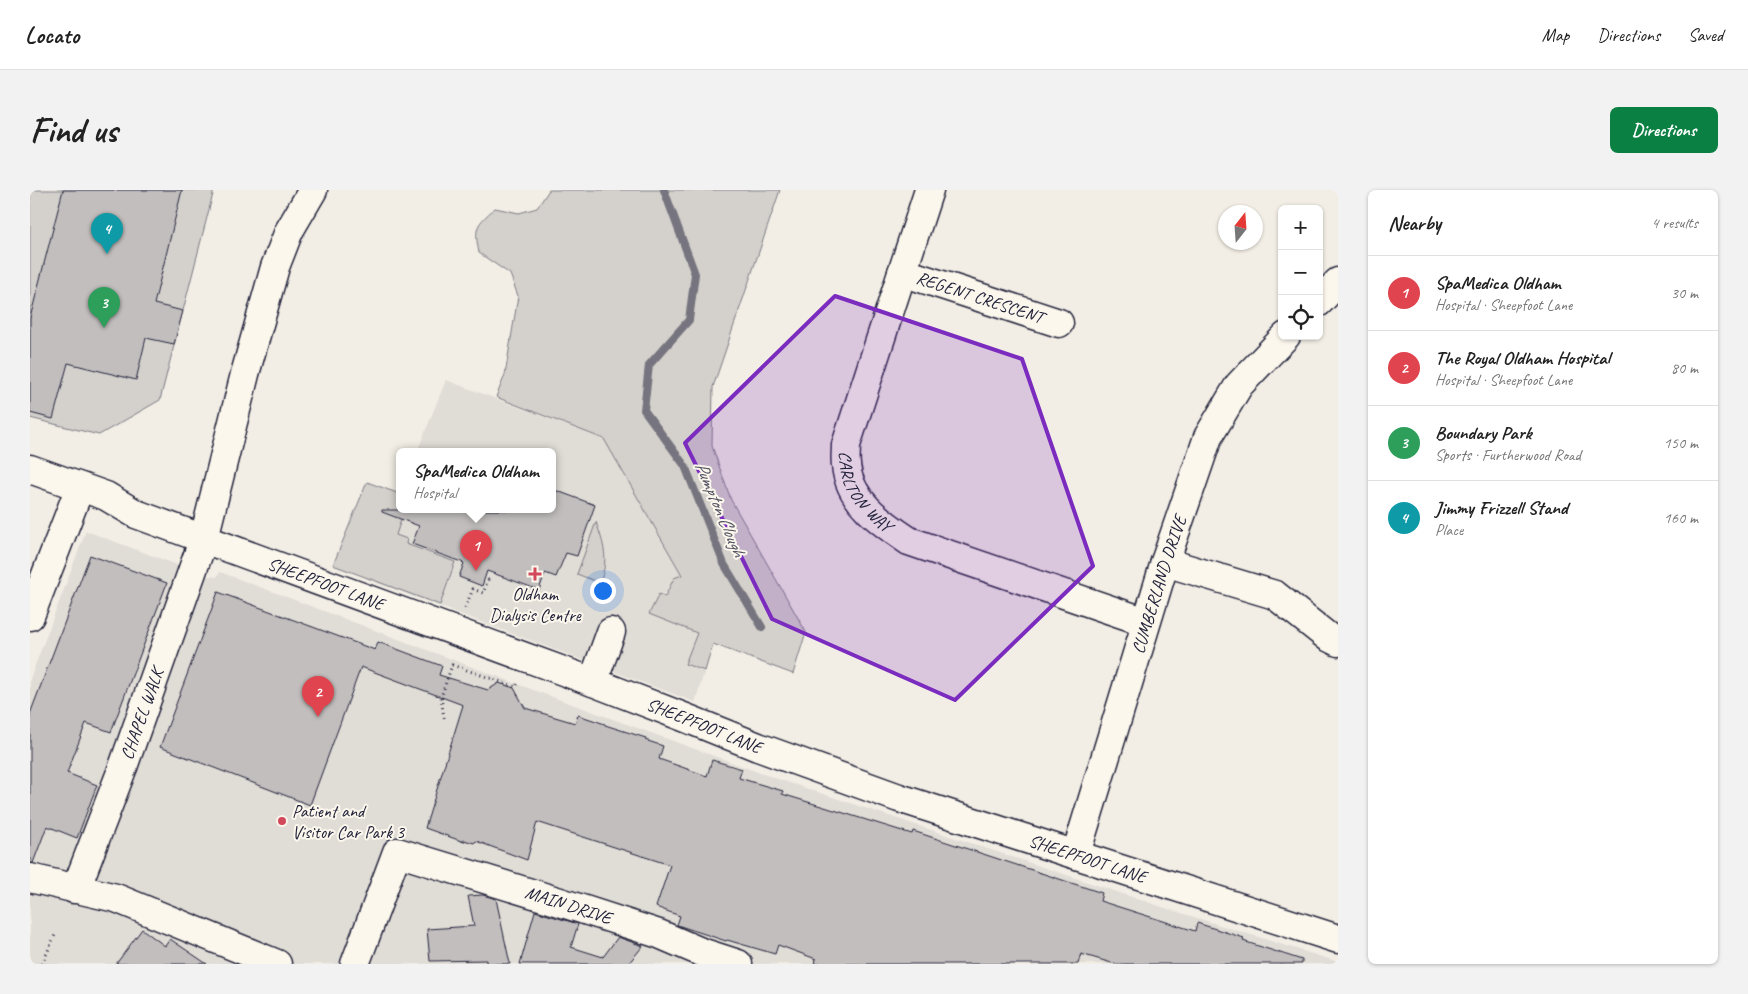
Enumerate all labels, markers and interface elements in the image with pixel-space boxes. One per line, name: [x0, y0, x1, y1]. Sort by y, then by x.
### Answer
text: Locato: [25, 20, 79, 50]
text: Map: [1542, 24, 1569, 46]
text: Directions: [1597, 24, 1660, 46]
text: Saved: [1688, 24, 1723, 46]
button: Directions: [1610, 107, 1718, 153]
text: Find us: [30, 108, 117, 153]
north arrow: [1218, 205, 1263, 250]
map controls: [1278, 205, 1323, 340]
button: +: [1278, 205, 1323, 250]
text: Nearby: [1388, 210, 1441, 236]
pin: 4: [91, 213, 123, 254]
text: 4 results: [1651, 213, 1698, 233]
button: −: [1278, 250, 1323, 295]
street label: REGENT CRESCENT: [914, 266, 1050, 329]
text: SpaMedica Oldham: [1435, 271, 1560, 295]
text: 1: [1400, 283, 1408, 303]
text: 30 m: [1671, 283, 1698, 303]
pin: 3: [88, 287, 120, 328]
button: locate: [1278, 295, 1323, 340]
text: Hospital · Sheepfoot Lane: [1435, 295, 1572, 315]
text: The Royal Oldham Hospital: [1435, 346, 1610, 370]
text: 2: [1400, 358, 1408, 378]
text: 80 m: [1671, 358, 1698, 378]
text: Hospital · Sheepfoot Lane: [1435, 370, 1572, 390]
text: Boundary Park: [1435, 421, 1532, 445]
text: 3: [1400, 433, 1408, 453]
text: 150 m: [1664, 433, 1698, 453]
text: Sports · Furtherwood Road: [1435, 445, 1581, 465]
popup: [396, 448, 556, 513]
street label: CARLTON WAY: [834, 451, 900, 539]
water label: Pumpton Clough: [689, 458, 752, 562]
text: SpaMedica Oldham: [413, 459, 539, 483]
text: Hospital: [413, 483, 457, 503]
text: Jimmy Frizzell Stand: [1435, 496, 1568, 520]
text: 4: [1400, 508, 1408, 528]
text: 160 m: [1664, 508, 1698, 528]
street label: CUMBERLAND DRIVE: [1127, 511, 1192, 656]
text: Place: [1435, 520, 1463, 540]
pin: 1: [460, 530, 492, 571]
street label: SHEEPFOOT LANE: [265, 552, 389, 616]
marker: Oldham Dialysis Centre: [528, 567, 542, 581]
your location: [590, 578, 616, 604]
place label: Oldham Dialysis Centre: [489, 583, 582, 626]
street label: CHAPEL WALK: [116, 661, 169, 762]
pin: 2: [302, 676, 334, 717]
street label: SHEEPFOOT LANE: [643, 693, 767, 759]
place label: Patient and Visitor Car Park 3: [292, 800, 406, 843]
marker: Patient and Visitor Car Park 3: [276, 815, 288, 827]
street label: SHEEPFOOT LANE: [1026, 829, 1151, 888]
street label: MAIN DRIVE: [523, 881, 617, 930]

